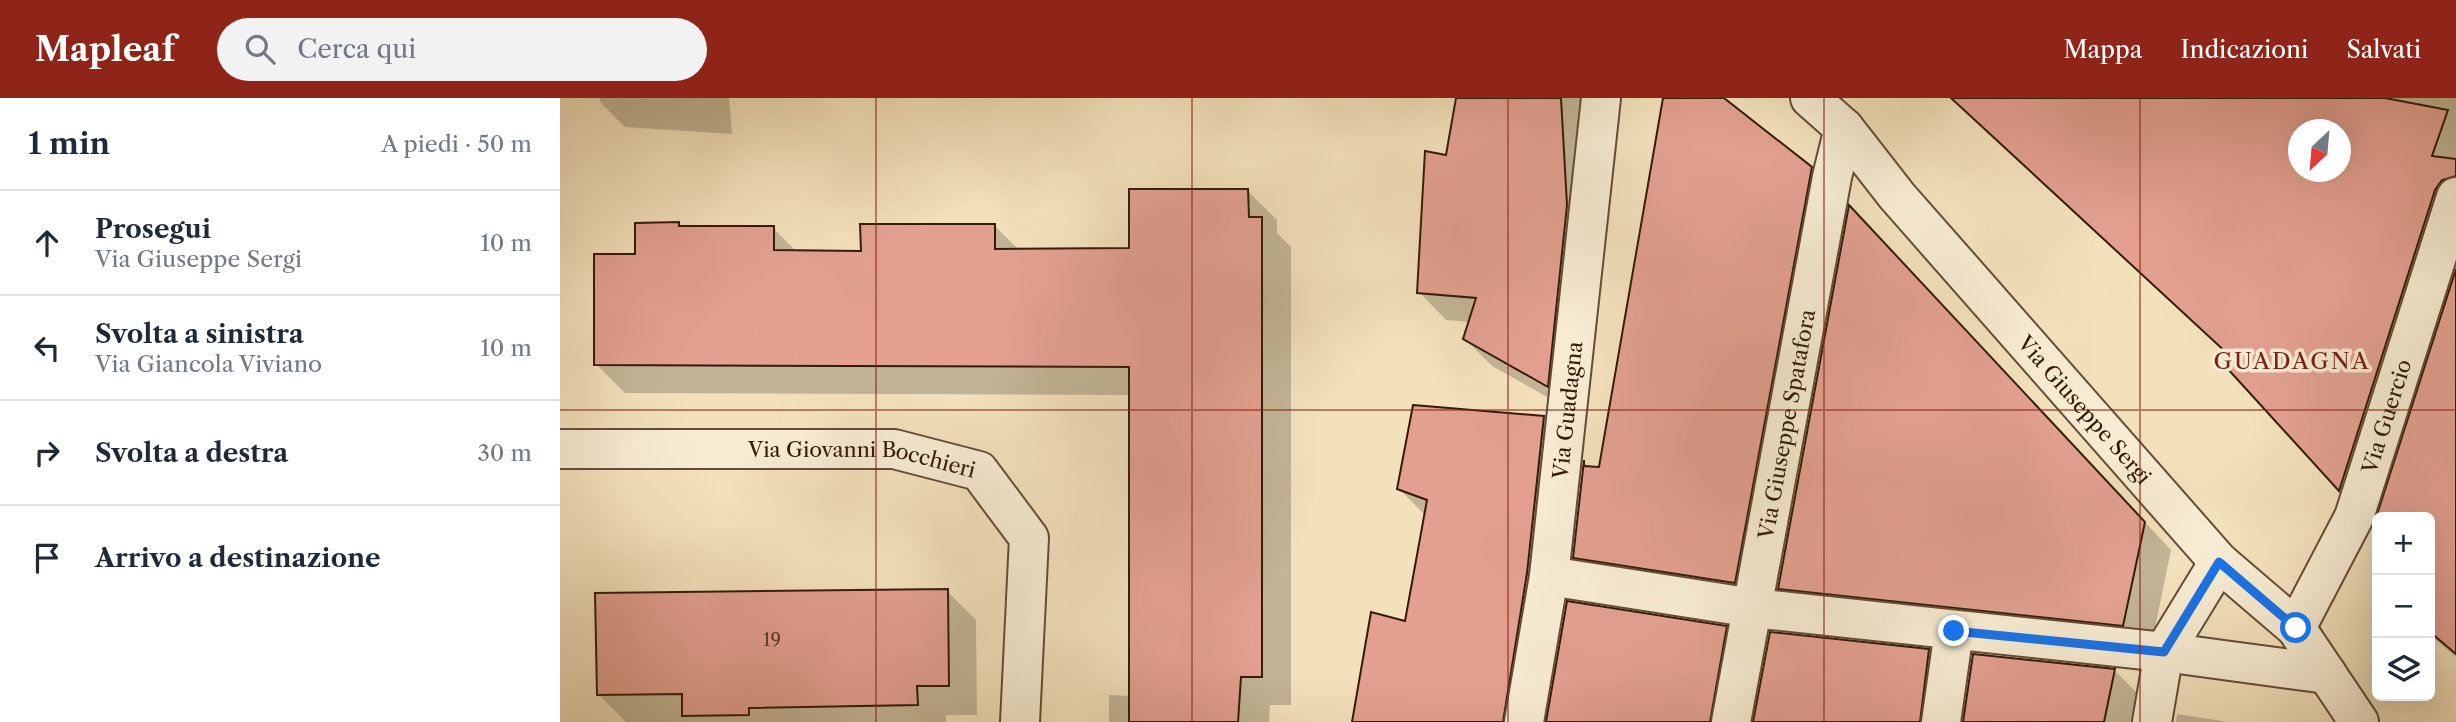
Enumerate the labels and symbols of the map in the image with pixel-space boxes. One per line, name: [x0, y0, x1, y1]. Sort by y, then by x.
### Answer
north arrow: [2288, 119, 2351, 182]
street label: Via Giuseppe Spatafora: [1752, 306, 1820, 542]
street label: Via Giuseppe Sergi: [2012, 330, 2157, 489]
street label: Via Guadagna: [1547, 339, 1587, 481]
district label: GUADAGNA: [2213, 347, 2371, 375]
street label: Via Guercio: [2356, 356, 2416, 477]
street label: Via Giovanni Bocchieri: [747, 437, 978, 482]
route start: [2280, 612, 2311, 643]
route end: [1938, 615, 1969, 646]
house number: 19: [763, 629, 781, 651]

